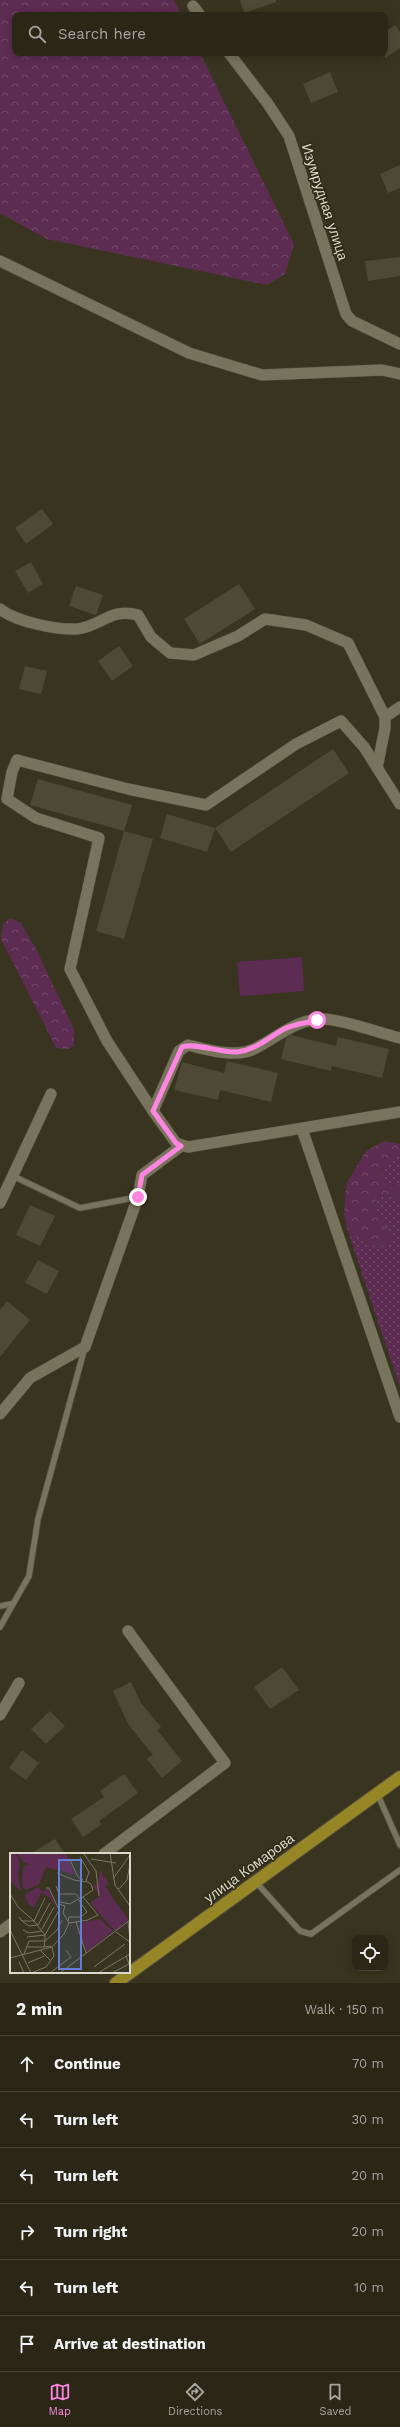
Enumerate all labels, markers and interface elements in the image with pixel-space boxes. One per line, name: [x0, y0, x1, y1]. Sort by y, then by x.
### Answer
search box: [12, 12, 388, 56]
icon: search: [26, 23, 48, 45]
text: Search here: [58, 25, 146, 43]
street label: Изумрудная улица: [299, 142, 351, 262]
route start: [308, 1011, 326, 1029]
route end: [129, 1188, 147, 1206]
street label: улица Комарова: [201, 1830, 297, 1906]
inset map: [10, 1853, 130, 1973]
map controls: [352, 1935, 388, 1971]
button: locate: [352, 1935, 388, 1971]
text: 2 min: [16, 1999, 62, 2019]
text: Walk · 150 m: [305, 2002, 384, 2017]
icon: ahead: [16, 2053, 38, 2075]
text: Continue: [54, 2055, 121, 2073]
text: 70 m: [352, 2056, 384, 2071]
icon: left: [16, 2109, 38, 2131]
text: Turn left: [54, 2111, 118, 2129]
text: 30 m: [352, 2112, 384, 2127]
icon: left: [16, 2165, 38, 2187]
text: Turn left: [54, 2167, 118, 2185]
text: 20 m: [352, 2168, 384, 2183]
icon: right: [16, 2221, 38, 2243]
text: Turn right: [54, 2223, 127, 2241]
text: 20 m: [352, 2224, 384, 2239]
icon: left: [16, 2277, 38, 2299]
text: Turn left: [54, 2279, 118, 2297]
text: 10 m: [354, 2280, 384, 2295]
icon: arrive: [16, 2333, 38, 2355]
text: Arrive at destination: [54, 2335, 206, 2353]
tab: Map: [49, 2381, 71, 2418]
tab: Directions: [168, 2381, 222, 2418]
tab: Saved: [319, 2381, 351, 2418]

